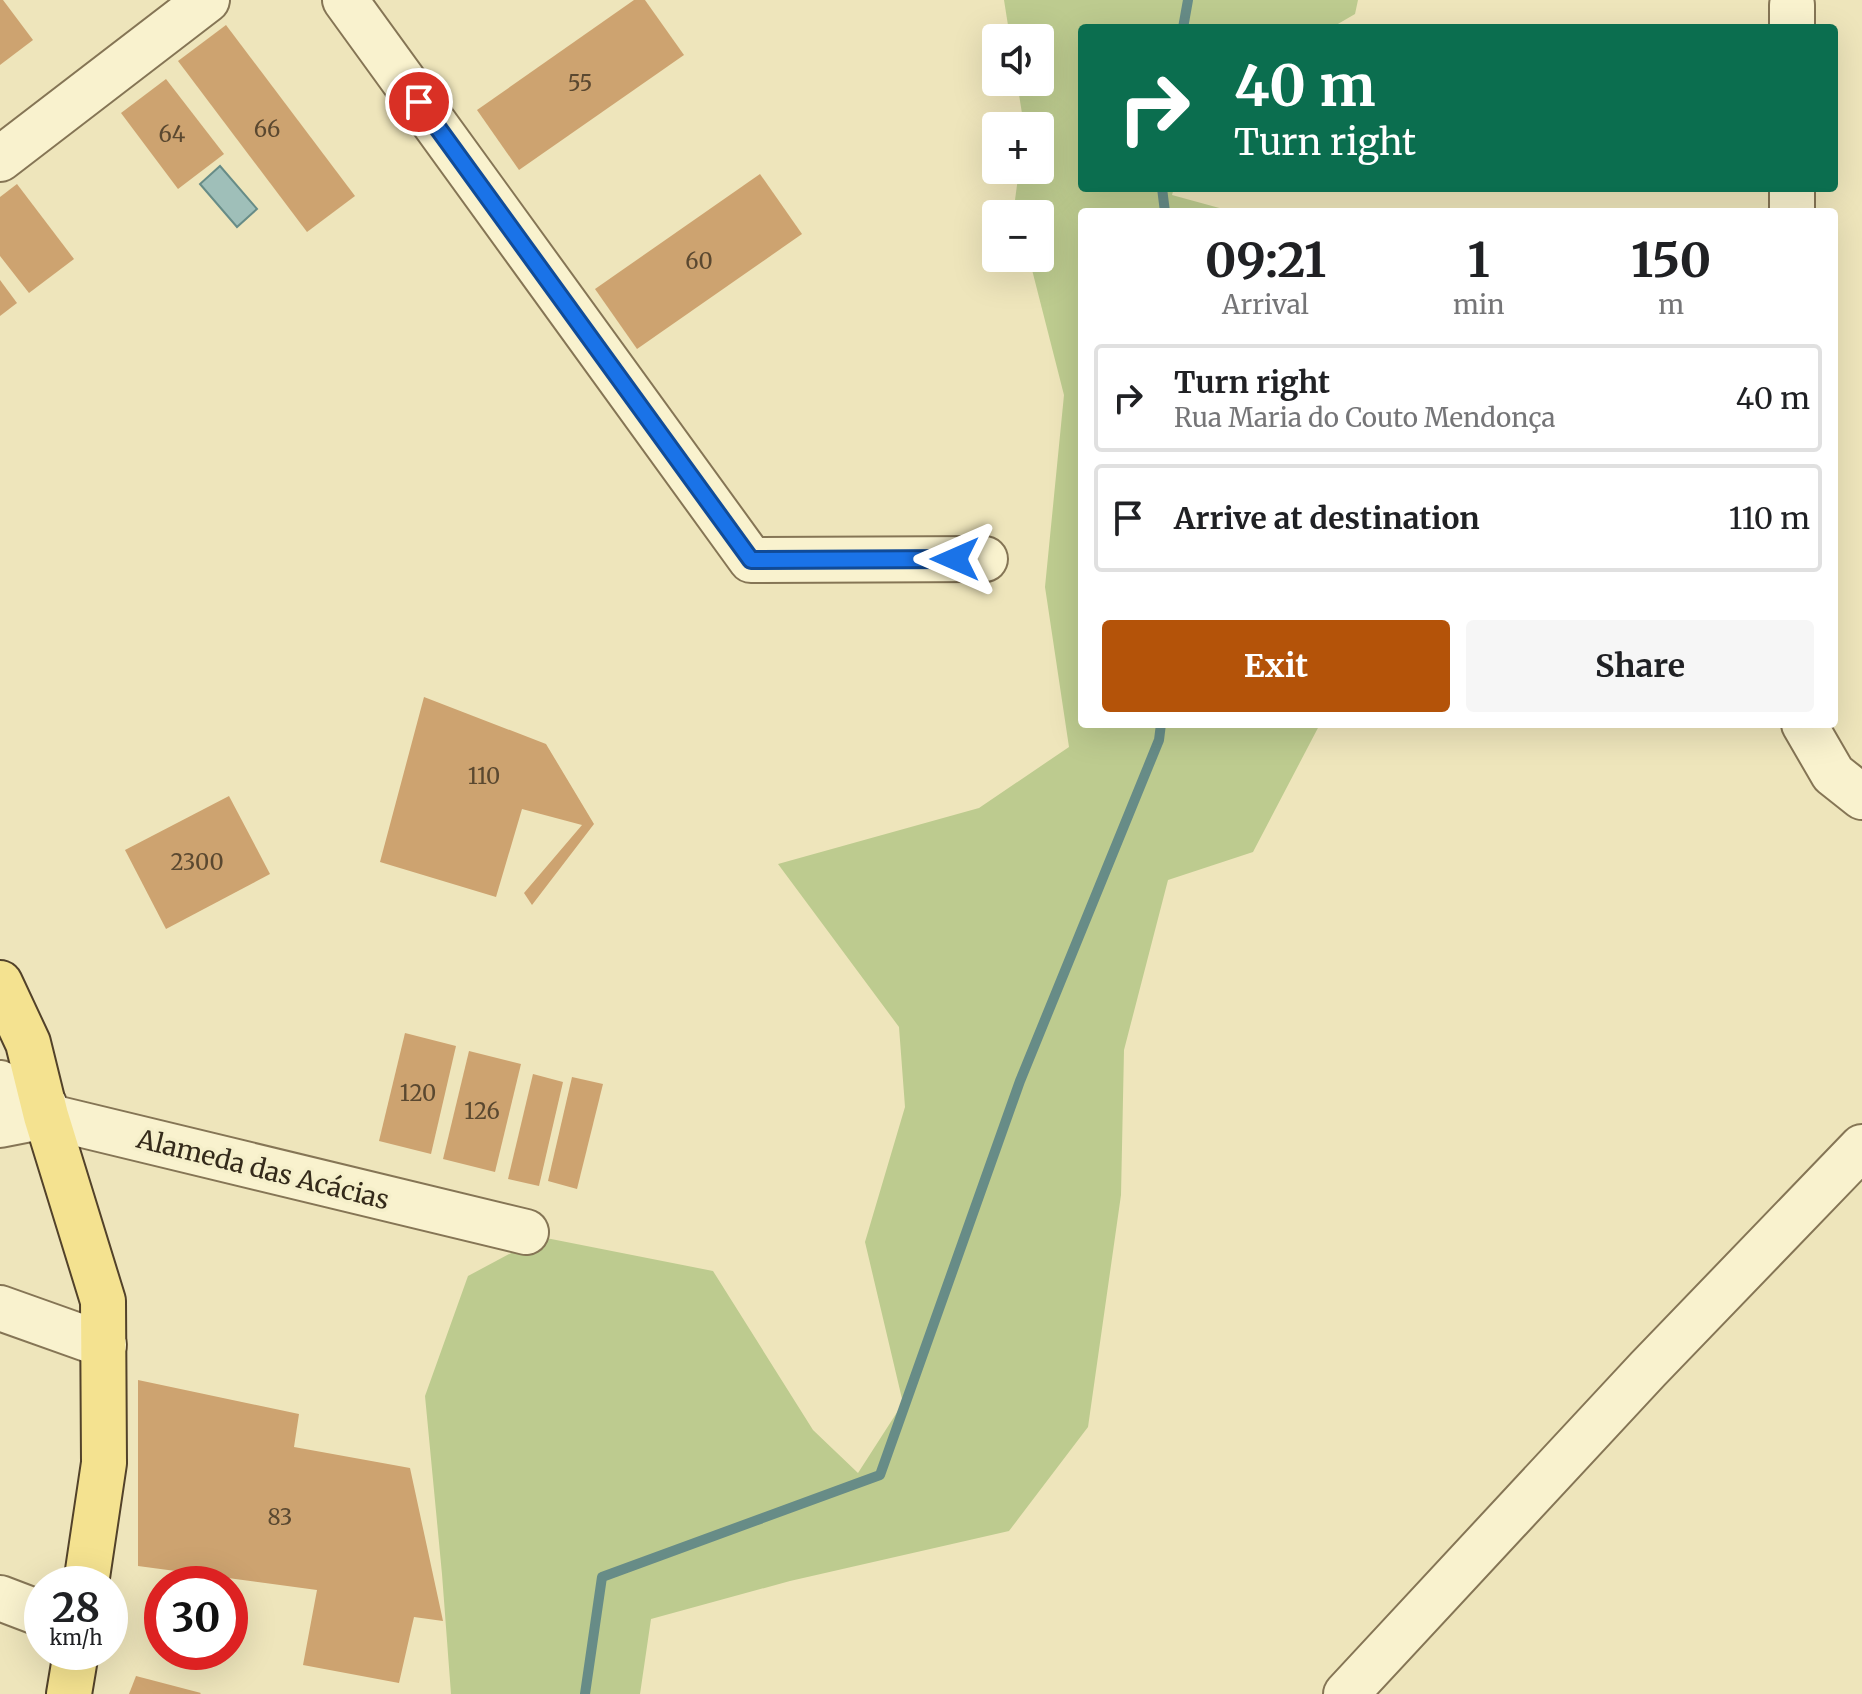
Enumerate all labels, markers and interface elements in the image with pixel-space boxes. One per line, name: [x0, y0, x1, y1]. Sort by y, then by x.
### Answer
map controls: [982, 24, 1054, 272]
button: sound: [982, 24, 1054, 96]
text: 40 m: [1234, 51, 1376, 121]
icon: right: [1102, 56, 1206, 160]
pin: [385, 68, 453, 136]
house number: 55: [568, 69, 592, 97]
icon: arrive: [397, 80, 441, 124]
button: +: [982, 112, 1054, 184]
house number: 66: [254, 115, 280, 143]
house number: 64: [159, 120, 186, 148]
text: Turn right: [1234, 120, 1416, 165]
button: −: [982, 200, 1054, 272]
text: 09:21: [1205, 230, 1326, 290]
text: 1: [1468, 230, 1490, 290]
text: 150: [1631, 230, 1711, 290]
house number: 60: [685, 247, 713, 275]
text: Arrival: [1222, 288, 1309, 321]
text: min: [1453, 288, 1504, 321]
text: m: [1658, 288, 1684, 321]
text: Turn right: [1174, 363, 1330, 401]
icon: right: [1106, 376, 1150, 420]
text: 40 m: [1736, 379, 1810, 417]
text: Rua Maria do Couto Mendonça: [1174, 401, 1556, 434]
icon: arrive: [1106, 496, 1150, 540]
text: Arrive at destination: [1174, 499, 1480, 537]
text: 110 m: [1729, 499, 1810, 537]
position arrow: [913, 517, 997, 601]
button: Exit: [1102, 620, 1450, 712]
button: Share: [1466, 620, 1814, 712]
house number: 110: [468, 762, 500, 790]
house number: 2300: [170, 848, 224, 876]
house number: 120: [400, 1079, 436, 1107]
house number: 126: [464, 1097, 500, 1125]
street label: Alameda das Acácias: [132, 1121, 393, 1216]
house number: 83: [268, 1503, 292, 1531]
speed limit sign: 30: [144, 1566, 248, 1670]
text: 28: [52, 1583, 100, 1633]
text: km/h: [50, 1625, 102, 1650]

